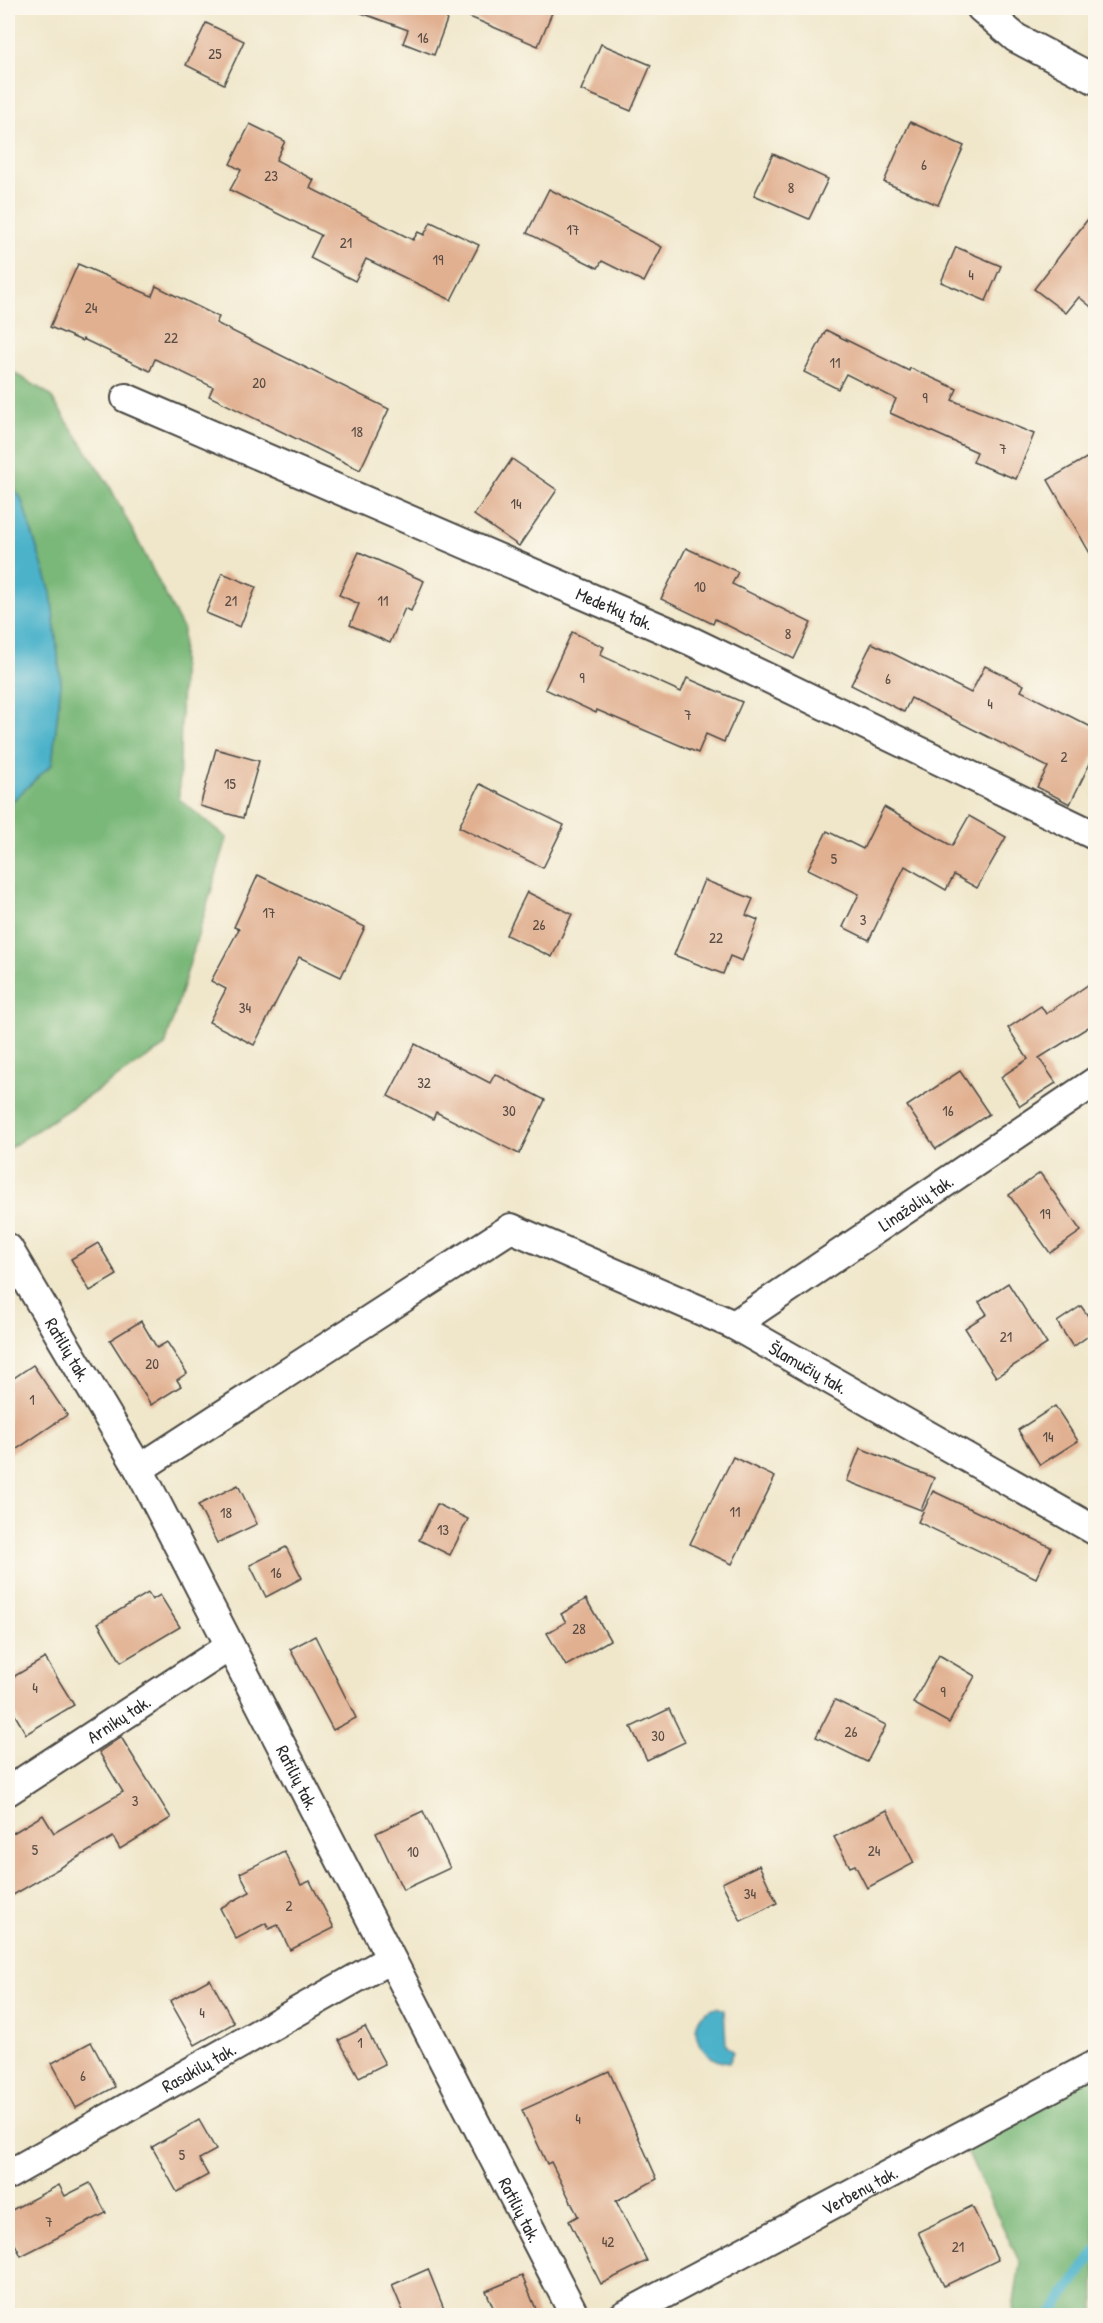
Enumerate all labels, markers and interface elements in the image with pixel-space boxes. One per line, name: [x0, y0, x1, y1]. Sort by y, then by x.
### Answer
house number: 16: [417, 27, 429, 48]
house number: 25: [208, 43, 222, 64]
house number: 6: [921, 154, 927, 175]
house number: 23: [264, 165, 278, 186]
house number: 8: [788, 177, 794, 198]
house number: 17: [567, 219, 579, 240]
house number: 21: [340, 232, 352, 253]
house number: 19: [433, 249, 444, 270]
house number: 4: [968, 264, 974, 285]
house number: 24: [85, 297, 98, 318]
house number: 22: [164, 327, 178, 348]
house number: 11: [830, 352, 840, 373]
house number: 20: [252, 372, 266, 393]
house number: 9: [922, 387, 928, 408]
house number: 18: [351, 421, 363, 442]
house number: 7: [999, 438, 1007, 459]
house number: 14: [510, 493, 522, 514]
house number: 10: [694, 576, 706, 597]
street label: Medetkų tak.: [572, 581, 657, 636]
house number: 21: [225, 590, 237, 611]
house number: 11: [378, 590, 388, 611]
house number: 8: [785, 623, 791, 644]
house number: 9: [579, 667, 585, 688]
house number: 6: [885, 668, 891, 689]
house number: 4: [987, 693, 993, 714]
house number: 7: [684, 704, 692, 725]
house number: 2: [1060, 746, 1068, 767]
house number: 15: [224, 773, 237, 794]
house number: 5: [831, 848, 838, 869]
house number: 17: [263, 902, 275, 923]
house number: 3: [860, 909, 867, 930]
house number: 26: [532, 914, 546, 935]
house number: 22: [709, 927, 723, 948]
house number: 34: [239, 997, 252, 1018]
house number: 32: [417, 1072, 431, 1093]
house number: 30: [502, 1100, 516, 1121]
house number: 16: [942, 1100, 954, 1121]
street label: Linažolių tak.: [873, 1168, 958, 1237]
house number: 19: [1040, 1203, 1051, 1224]
street label: Ratilių tak.: [39, 1313, 97, 1386]
house number: 21: [1000, 1326, 1012, 1347]
street label: Šlamučių tak.: [765, 1335, 852, 1400]
house number: 20: [145, 1353, 159, 1374]
house number: 1: [29, 1389, 35, 1410]
house number: 14: [1042, 1426, 1054, 1447]
house number: 11: [730, 1501, 740, 1522]
house number: 18: [220, 1502, 232, 1523]
house number: 13: [437, 1519, 449, 1540]
house number: 16: [270, 1562, 282, 1583]
house number: 28: [572, 1618, 586, 1639]
house number: 4: [32, 1677, 38, 1698]
house number: 9: [940, 1681, 946, 1702]
street label: Arnikų tak.: [82, 1689, 155, 1749]
house number: 26: [844, 1721, 858, 1742]
house number: 30: [651, 1725, 665, 1746]
street label: Ratilių tak.: [271, 1741, 325, 1815]
house number: 3: [132, 1790, 139, 1811]
house number: 5: [32, 1839, 39, 1860]
house number: 24: [868, 1840, 881, 1861]
house number: 10: [407, 1841, 419, 1862]
house number: 34: [744, 1883, 757, 1904]
house number: 2: [285, 1895, 293, 1916]
house number: 4: [199, 2002, 205, 2023]
house number: 1: [357, 2032, 363, 2053]
street label: Rasakilų tak.: [157, 2036, 240, 2098]
house number: 6: [80, 2065, 86, 2086]
house number: 4: [575, 2108, 581, 2129]
house number: 5: [179, 2144, 186, 2165]
street label: Verbenų tak.: [817, 2159, 902, 2221]
street label: Ratilių tak.: [493, 2173, 547, 2247]
house number: 7: [45, 2211, 53, 2232]
house number: 42: [602, 2231, 614, 2252]
house number: 21: [952, 2236, 964, 2257]

